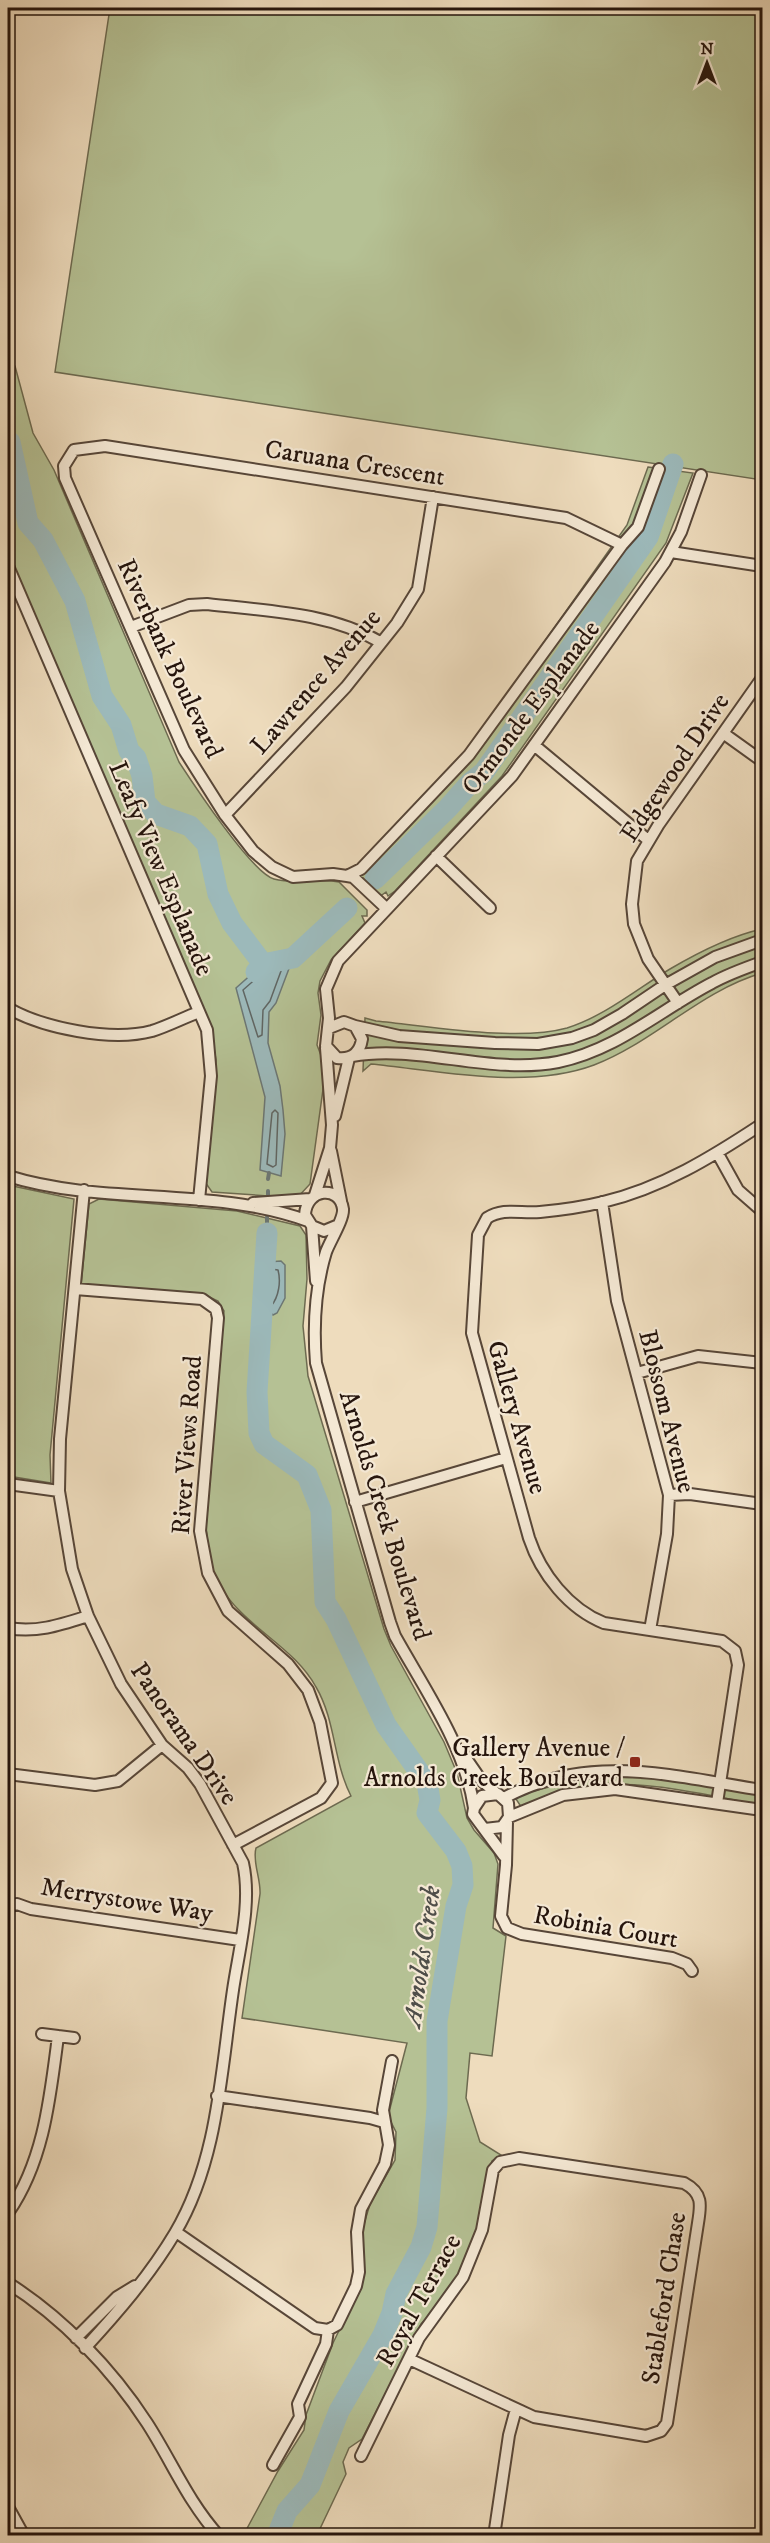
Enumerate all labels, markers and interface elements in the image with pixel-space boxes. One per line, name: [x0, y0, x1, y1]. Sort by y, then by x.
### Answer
north arrow: [677, 33, 737, 93]
text: N: [700, 39, 714, 59]
street label: Caruana Crescent: [262, 433, 447, 494]
street label: Riverbank Boulevard: [109, 554, 230, 764]
street label: Lawrence Avenue: [244, 602, 389, 762]
street label: Ormonde Esplanade: [455, 614, 608, 802]
street label: Edgewood Drive: [613, 687, 737, 849]
street label: Leafy View Esplanade: [101, 756, 221, 981]
street label: Blossom Avenue: [630, 1326, 703, 1496]
street label: Gallery Avenue: [479, 1337, 554, 1498]
street label: River Views Road: [165, 1354, 210, 1536]
street label: Arnolds Creek Boulevard: [331, 1387, 438, 1644]
street label: Panorama Drive: [122, 1656, 245, 1812]
place label: Gallery Avenue / Arnolds Creek Boulevard: [364, 1732, 625, 1795]
marker: Gallery Avenue / Arnolds Creek Boulevard: [628, 1755, 642, 1769]
street label: Merrystowe Way: [38, 1871, 216, 1930]
water label: Arnolds Creek: [395, 1883, 449, 2032]
street label: Robinia Court: [531, 1899, 681, 1956]
street label: Stableford Chase: [635, 2210, 694, 2387]
street label: Royal Terrace: [369, 2229, 469, 2373]

